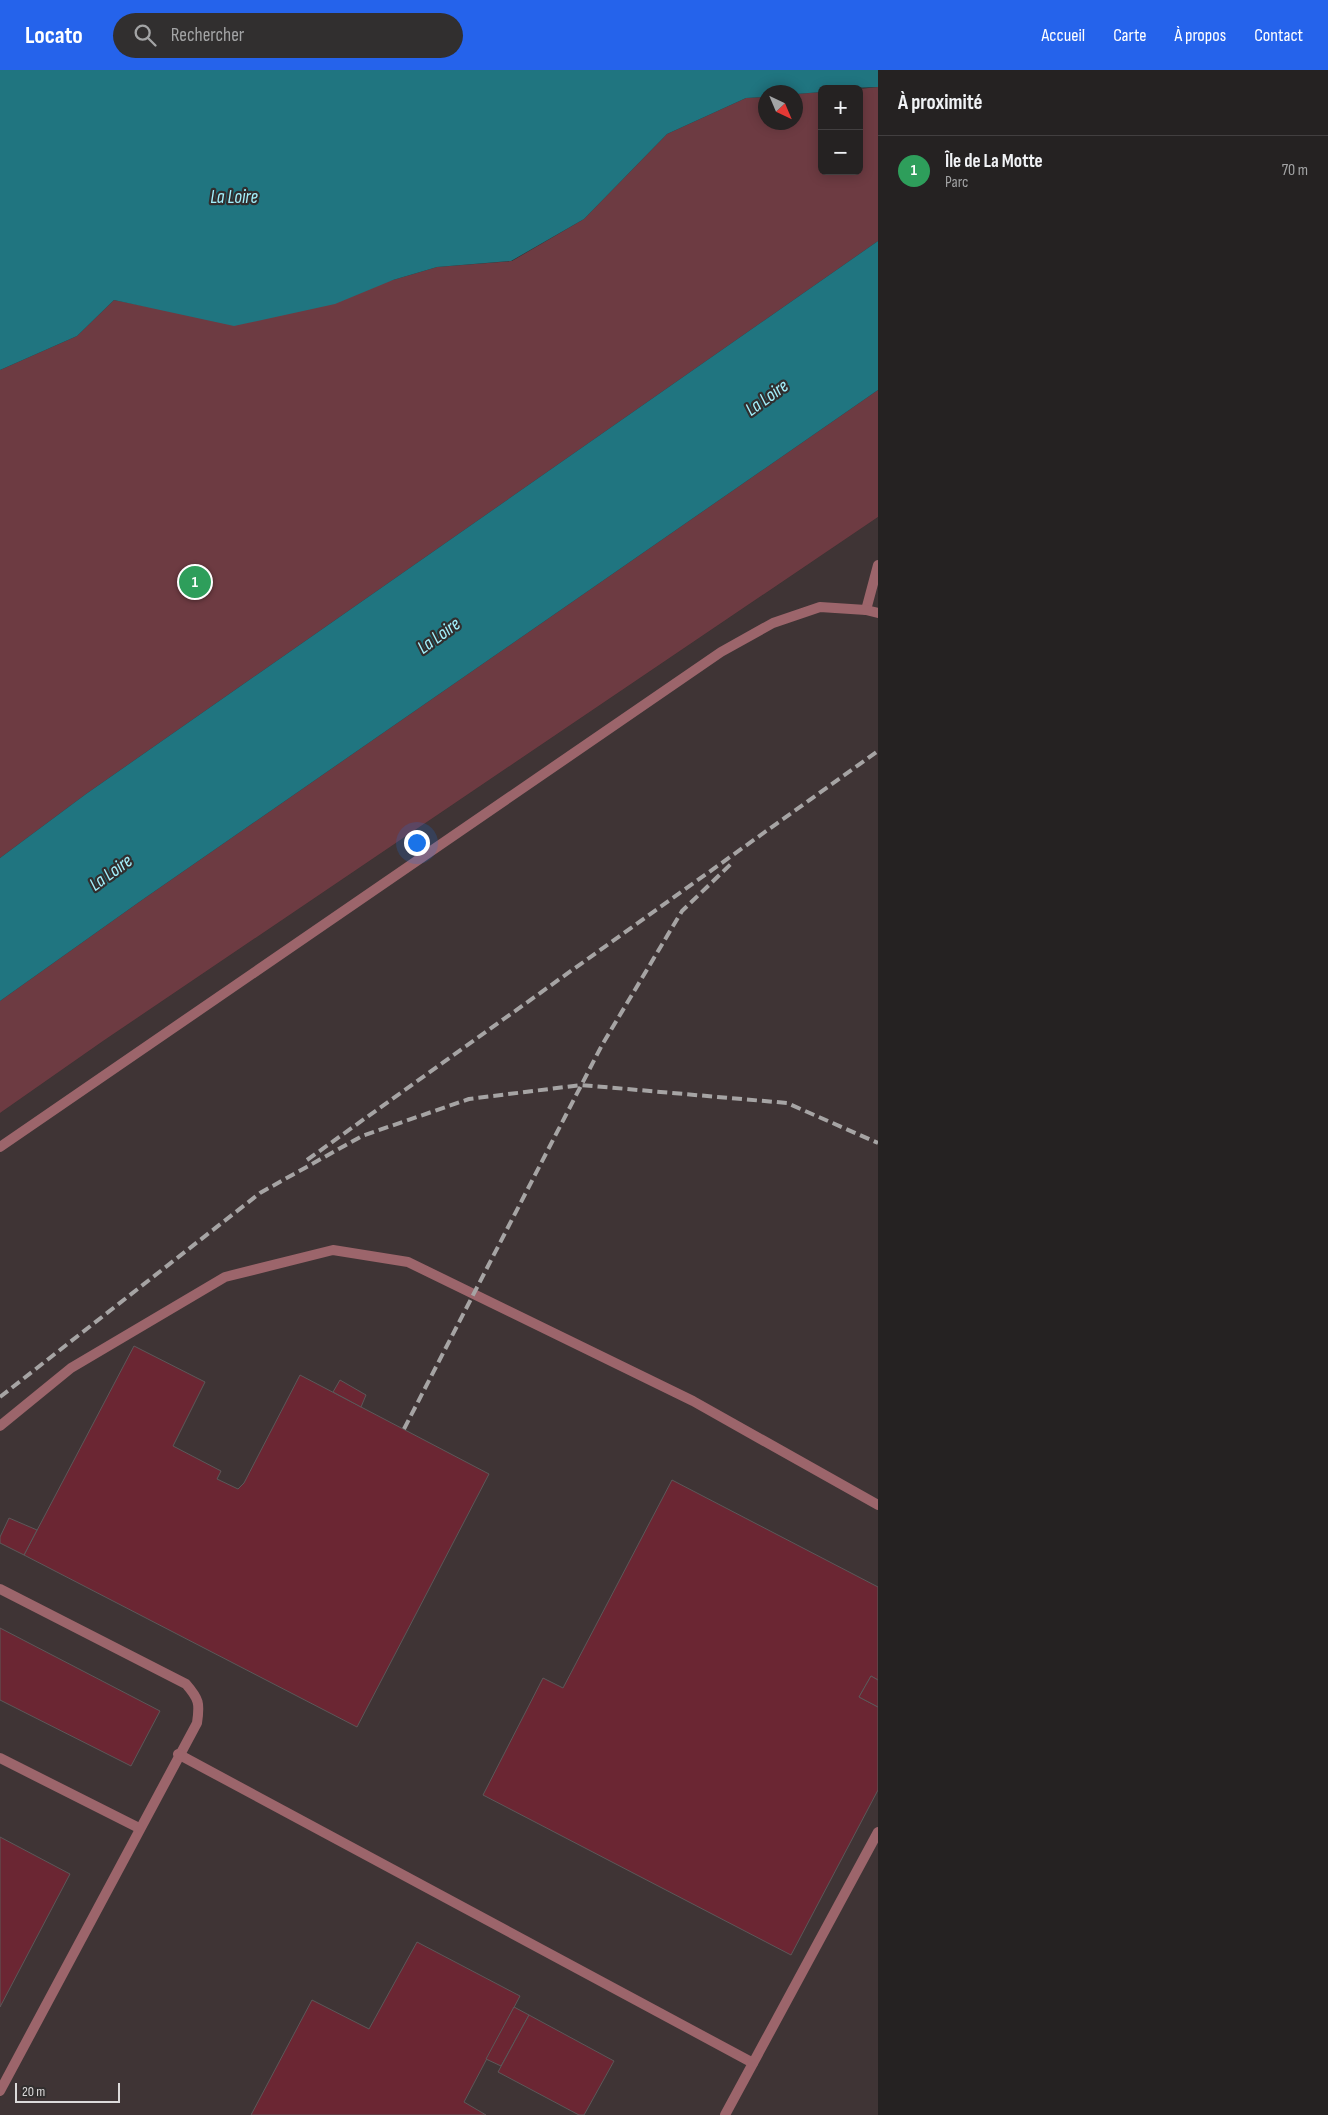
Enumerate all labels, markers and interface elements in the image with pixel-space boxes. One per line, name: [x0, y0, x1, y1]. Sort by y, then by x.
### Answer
search box: [113, 13, 463, 58]
text: Locato: [25, 21, 83, 50]
icon: search: [131, 21, 159, 49]
text: Rechercher: [171, 24, 244, 47]
text: Accueil: [1041, 25, 1085, 46]
text: Carte: [1113, 25, 1146, 46]
text: À propos: [1174, 25, 1226, 46]
text: Contact: [1254, 25, 1303, 46]
north arrow: [758, 85, 803, 130]
map controls: [818, 85, 863, 175]
button: +: [818, 85, 863, 130]
text: À proximité: [898, 90, 983, 115]
button: −: [818, 130, 863, 175]
text: Île de La Motte: [945, 150, 1043, 173]
text: 1: [911, 161, 917, 180]
text: 70 m: [1282, 161, 1308, 180]
text: Parc: [945, 173, 968, 192]
water label: La Loire: [210, 186, 258, 209]
water label: La Loire: [741, 374, 794, 421]
pin: 1: [179, 563, 211, 601]
water label: La Loire: [413, 612, 466, 659]
your location: [404, 830, 430, 856]
water label: La Loire: [85, 849, 138, 896]
scale bar: [15, 2080, 120, 2103]
text: 20 m: [22, 2083, 45, 2100]

